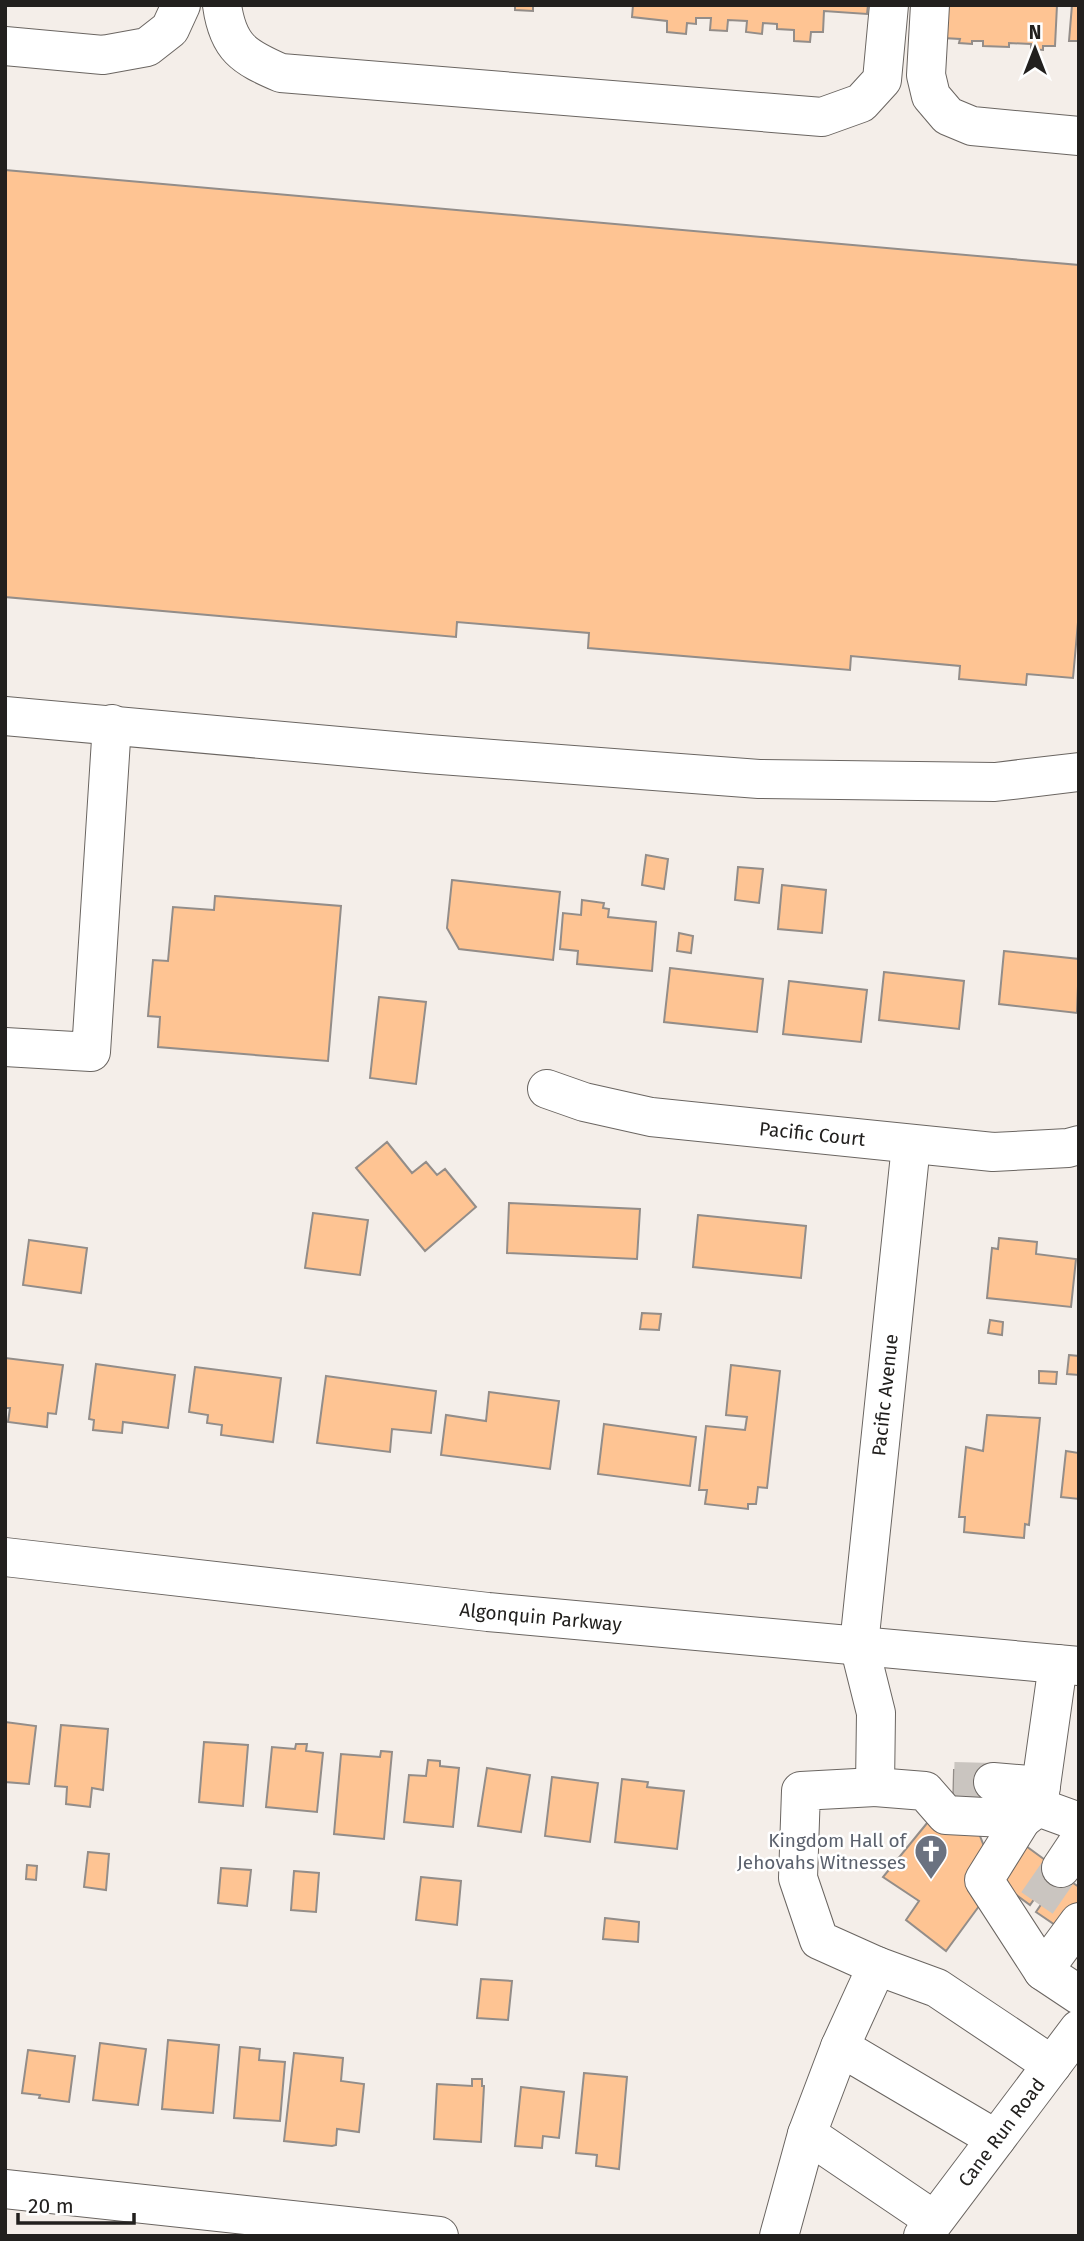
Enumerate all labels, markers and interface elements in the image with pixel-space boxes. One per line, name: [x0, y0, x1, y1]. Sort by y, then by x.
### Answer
north arrow: [1000, 14, 1070, 84]
text: N: [1029, 21, 1041, 44]
street label: Pacific Court: [758, 1117, 867, 1150]
street label: Pacific Avenue: [867, 1333, 903, 1457]
street label: Algonquin Parkway: [458, 1597, 623, 1636]
place label: Kingdom Hall of Jehovahs Witnesses: [737, 1829, 908, 1874]
church icon: Kingdom Hall of Jehovahs Witnesses: [912, 1832, 950, 1881]
street label: Cane Run Road: [953, 2073, 1050, 2191]
scale bar: [18, 2182, 133, 2226]
text: 20 m: [28, 2193, 74, 2219]

